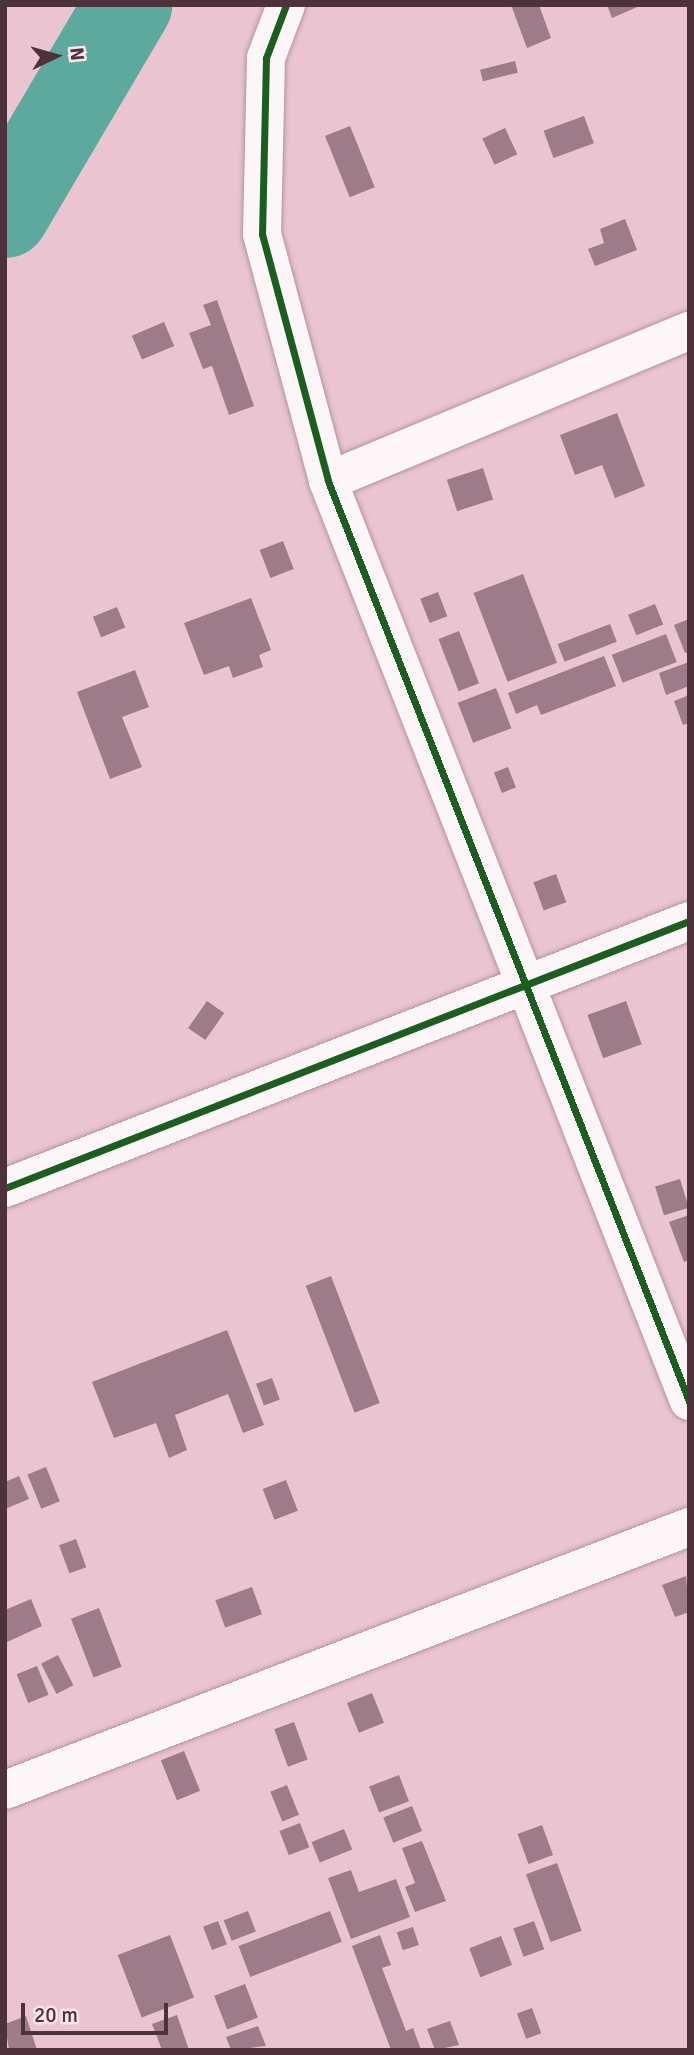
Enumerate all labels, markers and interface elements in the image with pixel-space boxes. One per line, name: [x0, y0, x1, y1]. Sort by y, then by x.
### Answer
north arrow: [21, 21, 91, 91]
text: N: [64, 47, 89, 62]
scale bar: [24, 1988, 172, 2032]
text: 20 m: [34, 2002, 78, 2028]

